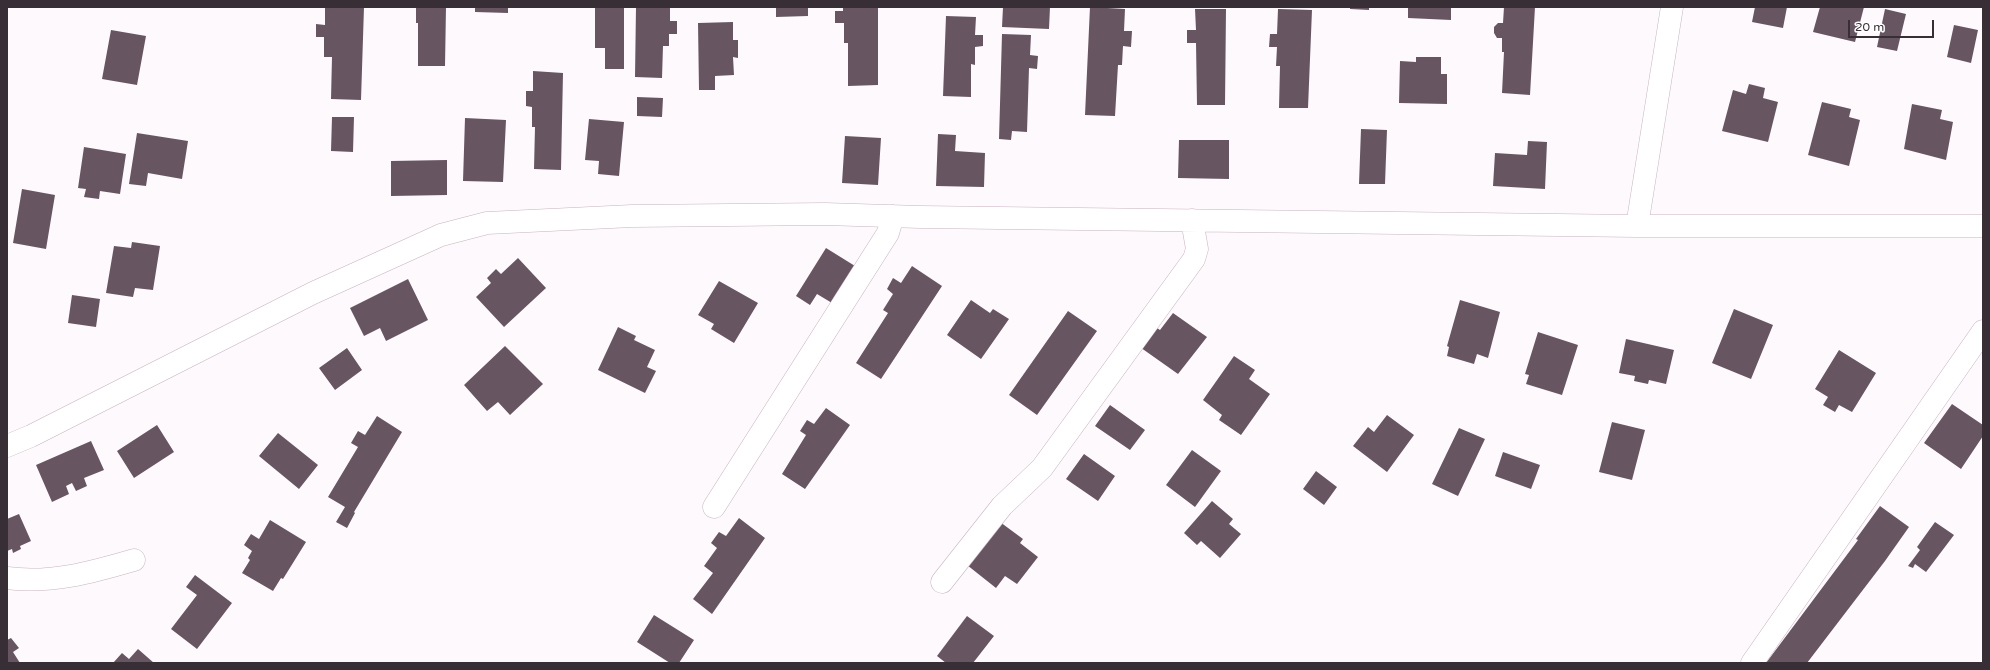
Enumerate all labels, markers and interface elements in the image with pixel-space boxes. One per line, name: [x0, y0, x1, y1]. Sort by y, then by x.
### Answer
scale bar: [1850, 12, 1936, 38]
text: 20 m: [1855, 20, 1884, 34]

